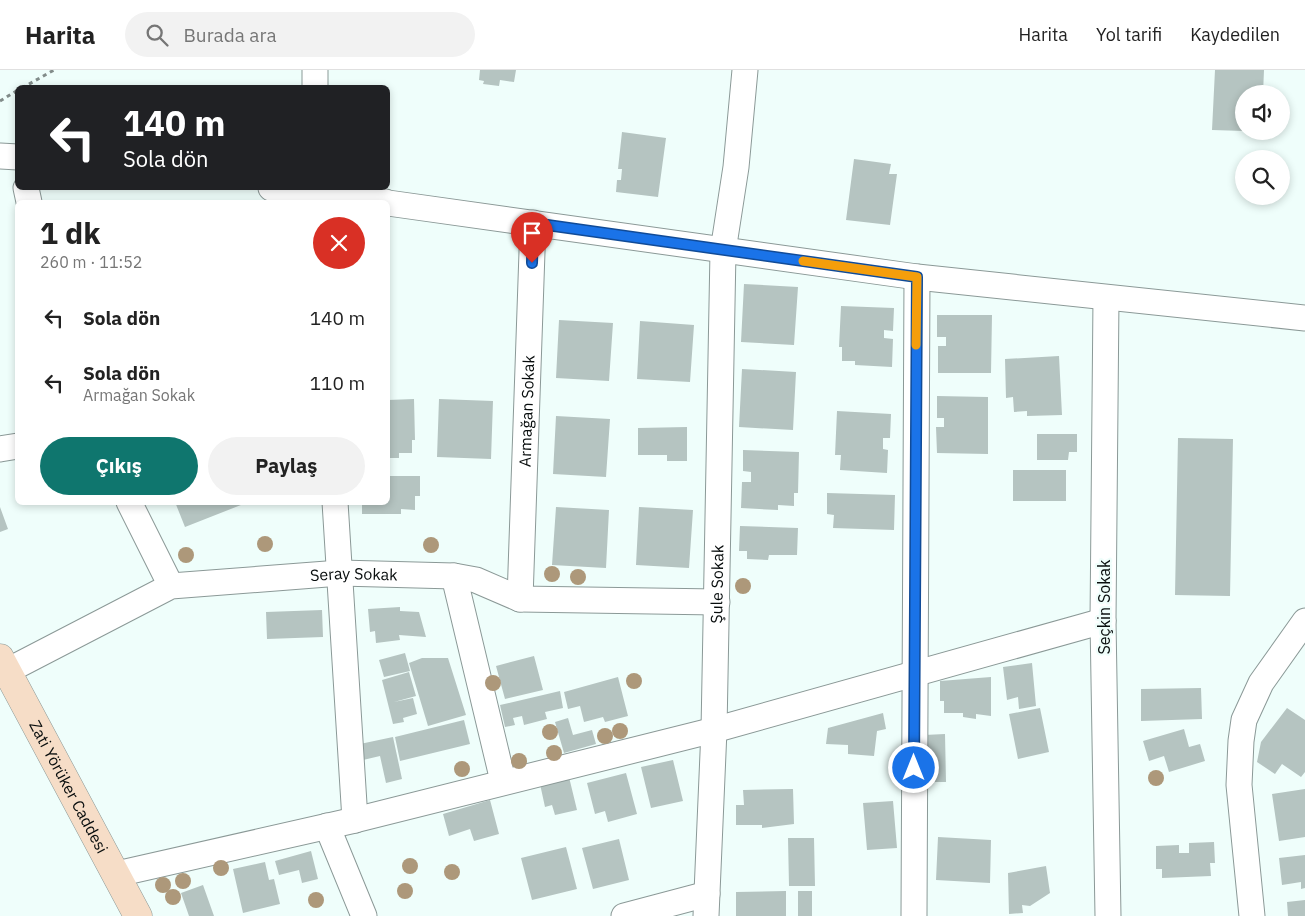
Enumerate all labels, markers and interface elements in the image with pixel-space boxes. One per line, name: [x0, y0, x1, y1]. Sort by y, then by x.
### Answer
search box: [125, 12, 475, 57]
text: Harita: [25, 19, 95, 51]
icon: search: [143, 21, 171, 49]
text: Burada ara: [183, 23, 277, 47]
text: Harita: [1019, 23, 1068, 46]
text: Yol tarifi: [1096, 23, 1162, 46]
text: Kaydedilen: [1190, 23, 1280, 46]
map controls: [1235, 85, 1290, 205]
button: sound: [1235, 85, 1290, 140]
text: 140 m: [123, 100, 226, 146]
icon: left: [40, 105, 105, 170]
text: Sola dön: [123, 144, 209, 173]
button: search: [1235, 150, 1290, 205]
pin: [511, 212, 553, 263]
text: 1 dk: [40, 213, 101, 252]
button: close: [313, 217, 365, 269]
icon: arrive: [518, 219, 546, 247]
text: 260 m · 11:52: [40, 252, 142, 272]
icon: left: [40, 304, 68, 332]
text: Sola dön: [83, 306, 160, 330]
text: 140 m: [310, 306, 365, 330]
street label: Armağan Sokak: [515, 354, 538, 467]
text: Sola dön: [83, 361, 160, 385]
icon: left: [40, 369, 68, 397]
text: 110 m: [310, 371, 365, 395]
text: Armağan Sokak: [83, 385, 195, 405]
button: Çıkış: [40, 437, 198, 495]
button: Paylaş: [208, 437, 365, 495]
street label: Şule Sokak: [706, 544, 727, 624]
street label: Seçkin Sokak: [1094, 559, 1114, 655]
street label: Seray Sokak: [309, 563, 398, 585]
street label: Zati Yörüker Caddesi: [25, 717, 113, 857]
position arrow: [887, 741, 939, 793]

